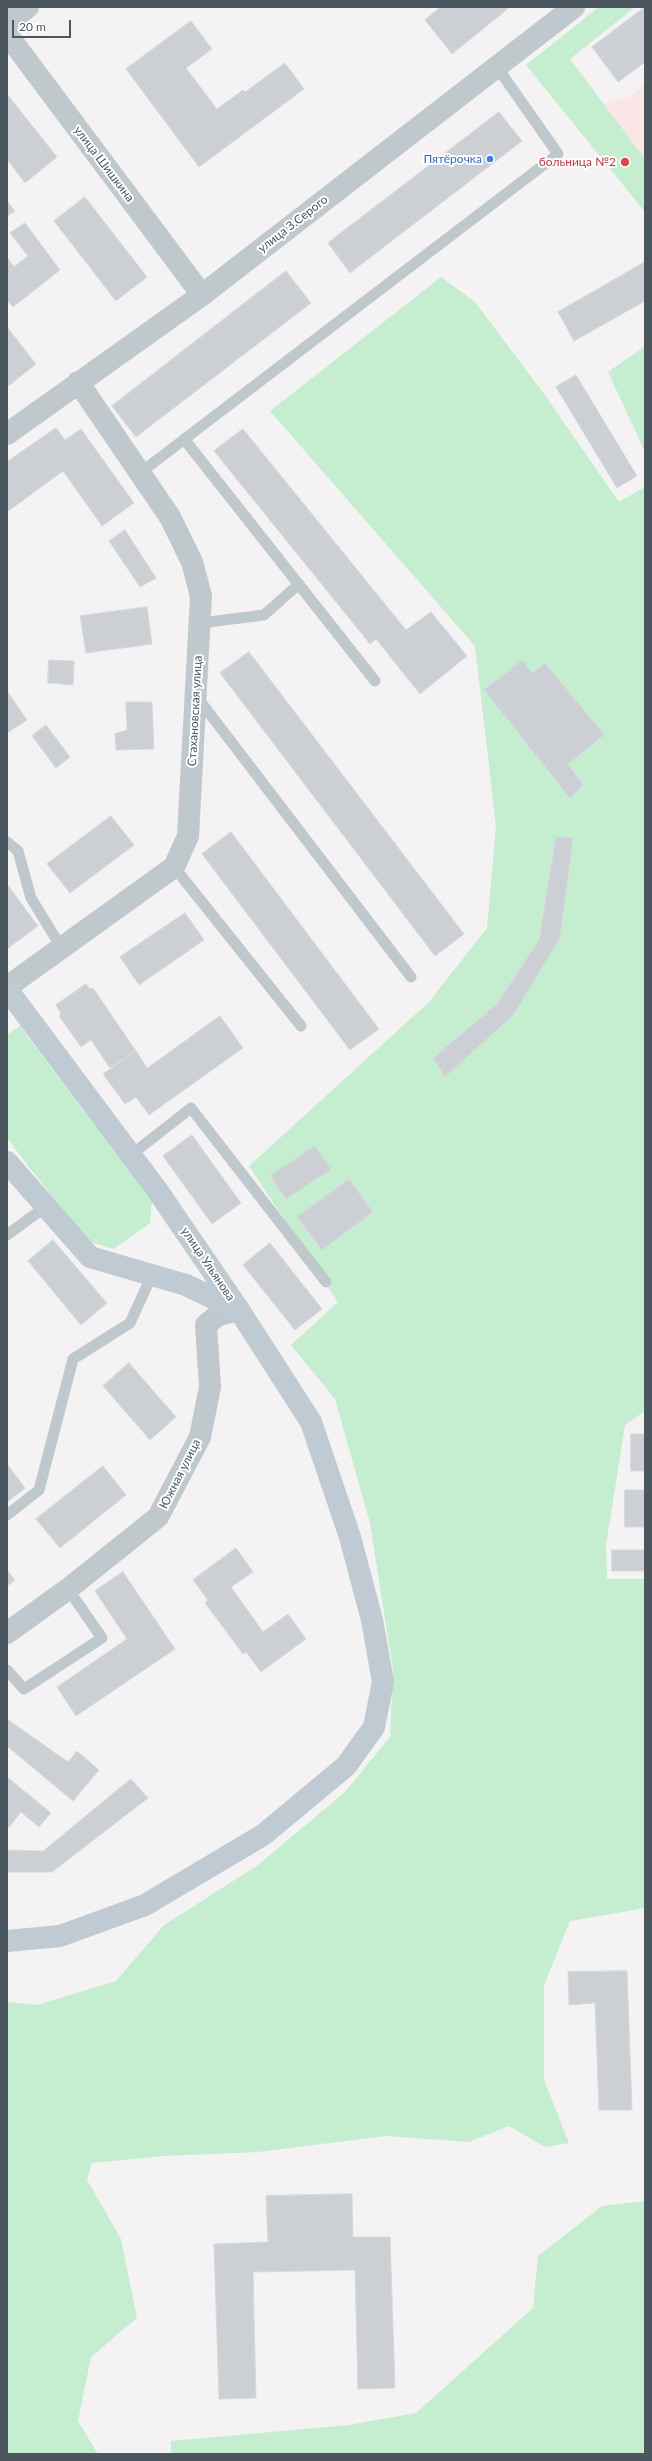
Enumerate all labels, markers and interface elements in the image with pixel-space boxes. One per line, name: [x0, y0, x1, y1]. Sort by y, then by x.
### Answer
scale bar: [14, 12, 73, 38]
text: 20 m: [19, 19, 46, 34]
street label: улица Шишкина: [71, 123, 137, 205]
place label: Пятёрочка: [423, 152, 482, 166]
marker: Пятёрочка: [485, 154, 495, 164]
place label: больница №2: [539, 155, 616, 169]
marker: больница №2: [619, 156, 631, 168]
street label: улица З.Серого: [255, 192, 331, 256]
street label: Стахановская улица: [185, 655, 205, 767]
street label: улица Ульянова: [178, 1224, 238, 1304]
street label: Южная улица: [156, 1437, 204, 1511]

